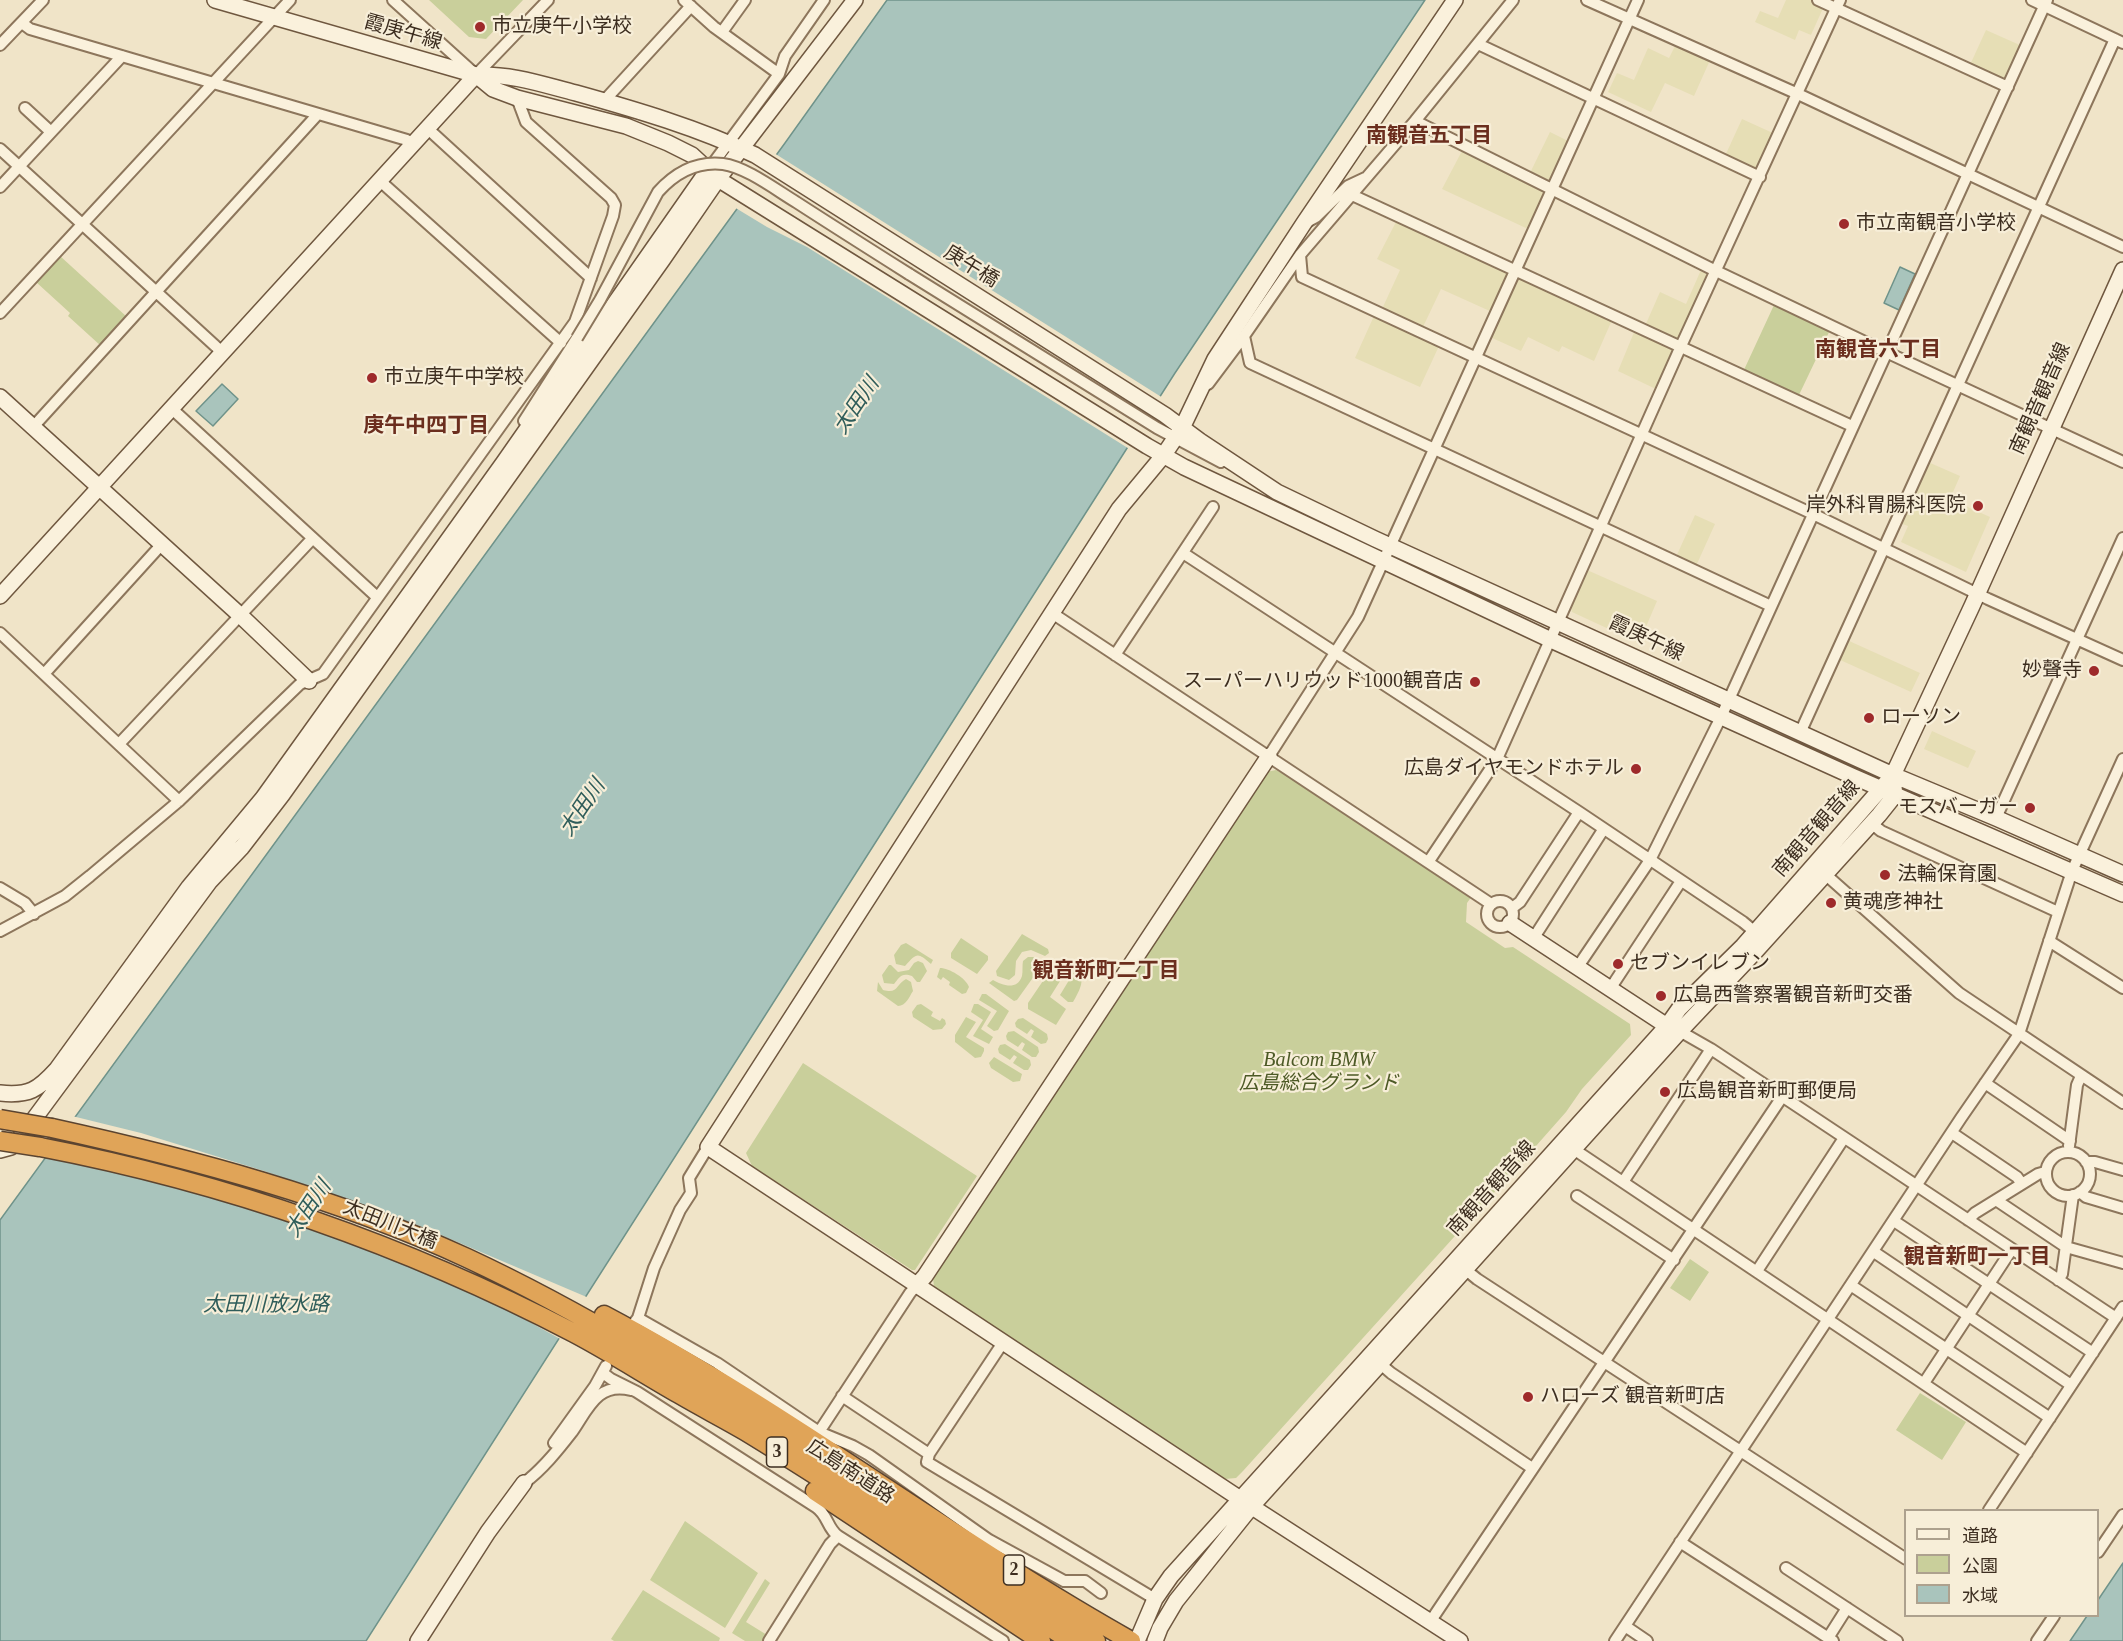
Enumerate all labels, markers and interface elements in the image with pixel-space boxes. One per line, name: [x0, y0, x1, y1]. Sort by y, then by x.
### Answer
street label: 霞庚午線: [361, 10, 445, 56]
place label: 市立庚午小学校: [492, 15, 632, 39]
marker: 市立庚午小学校: [473, 20, 487, 34]
district label: 南観音五丁目: [1366, 124, 1492, 150]
place label: 市立南観音小学校: [1856, 212, 2016, 236]
marker: 市立南観音小学校: [1837, 217, 1851, 231]
street label: 庚午橋: [939, 241, 1003, 293]
district label: 南観音六丁目: [1815, 338, 1941, 364]
street label: 南観音観音線: [2006, 339, 2076, 459]
place label: 市立庚午中学校: [384, 366, 524, 390]
marker: 市立庚午中学校: [365, 371, 379, 385]
water label: 太田川: [829, 373, 885, 439]
district label: 庚午中四丁目: [363, 414, 489, 440]
place label: 岸外科胃腸科医院: [1806, 494, 1966, 518]
marker: 岸外科胃腸科医院: [1971, 499, 1985, 513]
street label: 霞庚午線: [1605, 611, 1687, 667]
place label: 妙聲寺: [2022, 659, 2082, 683]
marker: 妙聲寺: [2087, 664, 2101, 678]
place label: スーパーハリウッド1000観音店: [1183, 670, 1463, 694]
marker: スーパーハリウッド1000観音店: [1468, 675, 1482, 689]
place label: ローソン: [1881, 706, 1961, 730]
marker: ローソン: [1862, 711, 1876, 725]
place label: 広島ダイヤモンドホテル: [1404, 757, 1624, 781]
marker: 広島ダイヤモンドホテル: [1629, 762, 1643, 776]
water label: 太田川: [555, 775, 611, 841]
street label: 南観音観音線: [1769, 776, 1865, 882]
place label: モスバーガー: [1898, 796, 2018, 820]
marker: モスバーガー: [2023, 801, 2037, 815]
place label: 法輪保育園: [1897, 863, 1997, 887]
marker: 法輪保育園: [1878, 868, 1892, 882]
place label: 黄魂彦神社: [1843, 891, 1943, 915]
marker: 黄魂彦神社: [1824, 896, 1838, 910]
place label: セブンイレブン: [1630, 952, 1770, 976]
marker: セブンイレブン: [1611, 957, 1625, 971]
district label: 観音新町二丁目: [1033, 959, 1179, 985]
place label: 広島西警察署観音新町交番: [1673, 984, 1913, 1008]
marker: 広島西警察署観音新町交番: [1654, 989, 1668, 1003]
park label: Balcom BMW 広島総合グランド: [1239, 1049, 1399, 1096]
place label: 広島観音新町郵便局: [1677, 1080, 1857, 1104]
marker: 広島観音新町郵便局: [1658, 1085, 1672, 1099]
street label: 南観音観音線: [1443, 1136, 1541, 1242]
water label: 太田川: [281, 1176, 337, 1242]
street label: 太田川大橋: [339, 1195, 441, 1255]
district label: 観音新町一丁目: [1904, 1245, 2050, 1271]
water label: 太田川放水路: [203, 1292, 329, 1318]
place label: ハローズ 観音新町店: [1540, 1385, 1725, 1409]
marker: ハローズ 観音新町店: [1521, 1390, 1535, 1404]
street label: 広島南道路: [802, 1435, 898, 1509]
road number: 3: [766, 1437, 788, 1467]
legend: [1904, 1509, 2099, 1617]
text: 道路: [1962, 1526, 1998, 1546]
road number: 2: [1004, 1555, 1024, 1585]
text: 公園: [1962, 1556, 1998, 1576]
text: 水域: [1962, 1586, 1998, 1606]

